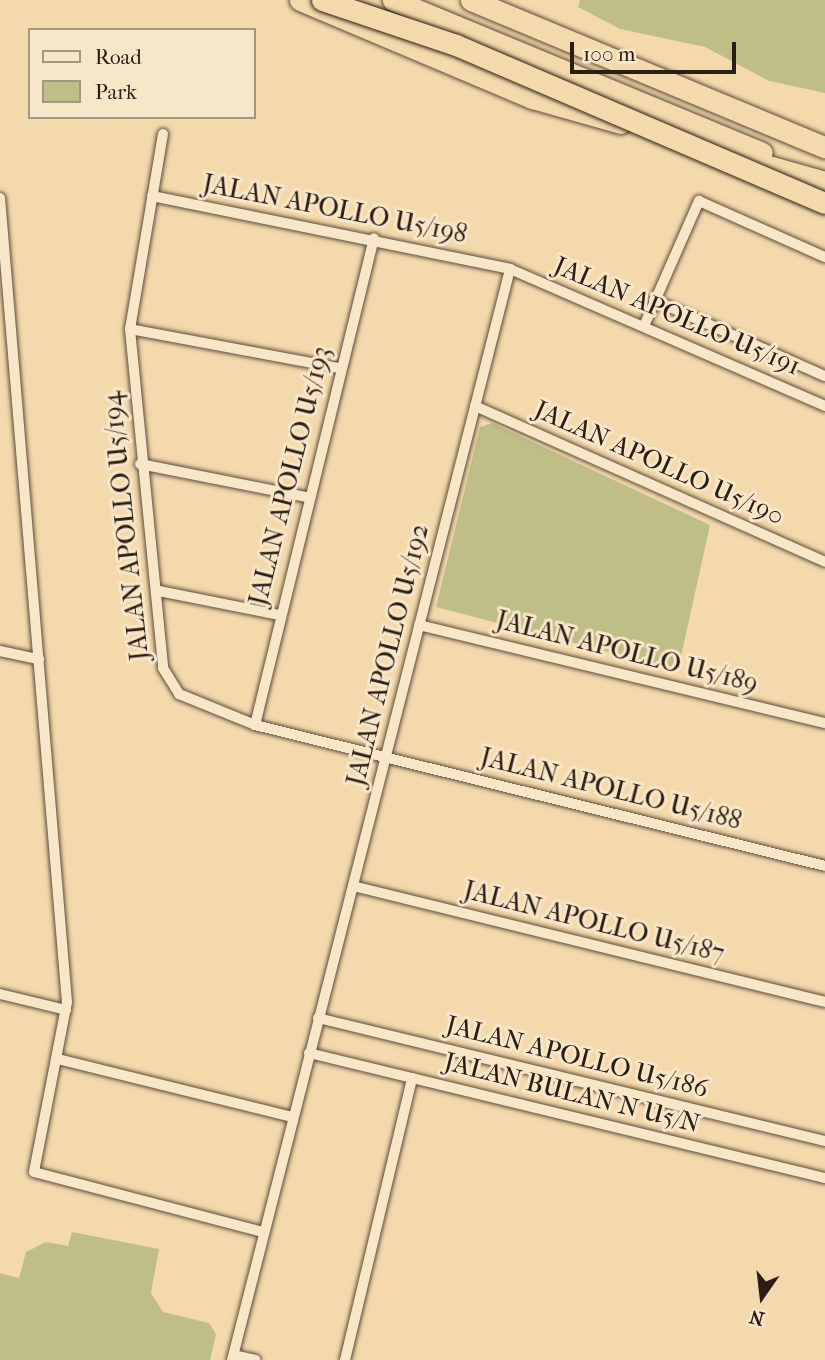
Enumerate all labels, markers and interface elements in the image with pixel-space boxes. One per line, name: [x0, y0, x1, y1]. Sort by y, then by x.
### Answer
legend: [28, 28, 256, 119]
scale bar: [573, 28, 739, 72]
text: 100 m: [583, 42, 636, 66]
text: Road: [95, 45, 142, 69]
text: Park: [95, 80, 137, 104]
street label: JALAN APOLLO U5/198: [200, 168, 470, 250]
street label: JALAN APOLLO U5/191: [549, 250, 805, 382]
street label: JALAN APOLLO U5/193: [243, 343, 337, 609]
street label: JALAN APOLLO U5/194: [96, 390, 156, 662]
street label: JALAN APOLLO U5/190: [529, 394, 789, 532]
street label: JALAN APOLLO U5/192: [340, 521, 436, 789]
street label: JALAN APOLLO U5/189: [493, 604, 761, 700]
street label: JALAN APOLLO U5/188: [477, 741, 745, 837]
street label: JALAN APOLLO U5/187: [460, 874, 728, 970]
street label: JALAN APOLLO U5/186: [443, 1009, 711, 1105]
street label: JALAN BULAN N U5/N: [441, 1046, 703, 1140]
north arrow: [727, 1262, 797, 1332]
text: N: [747, 1305, 767, 1330]

